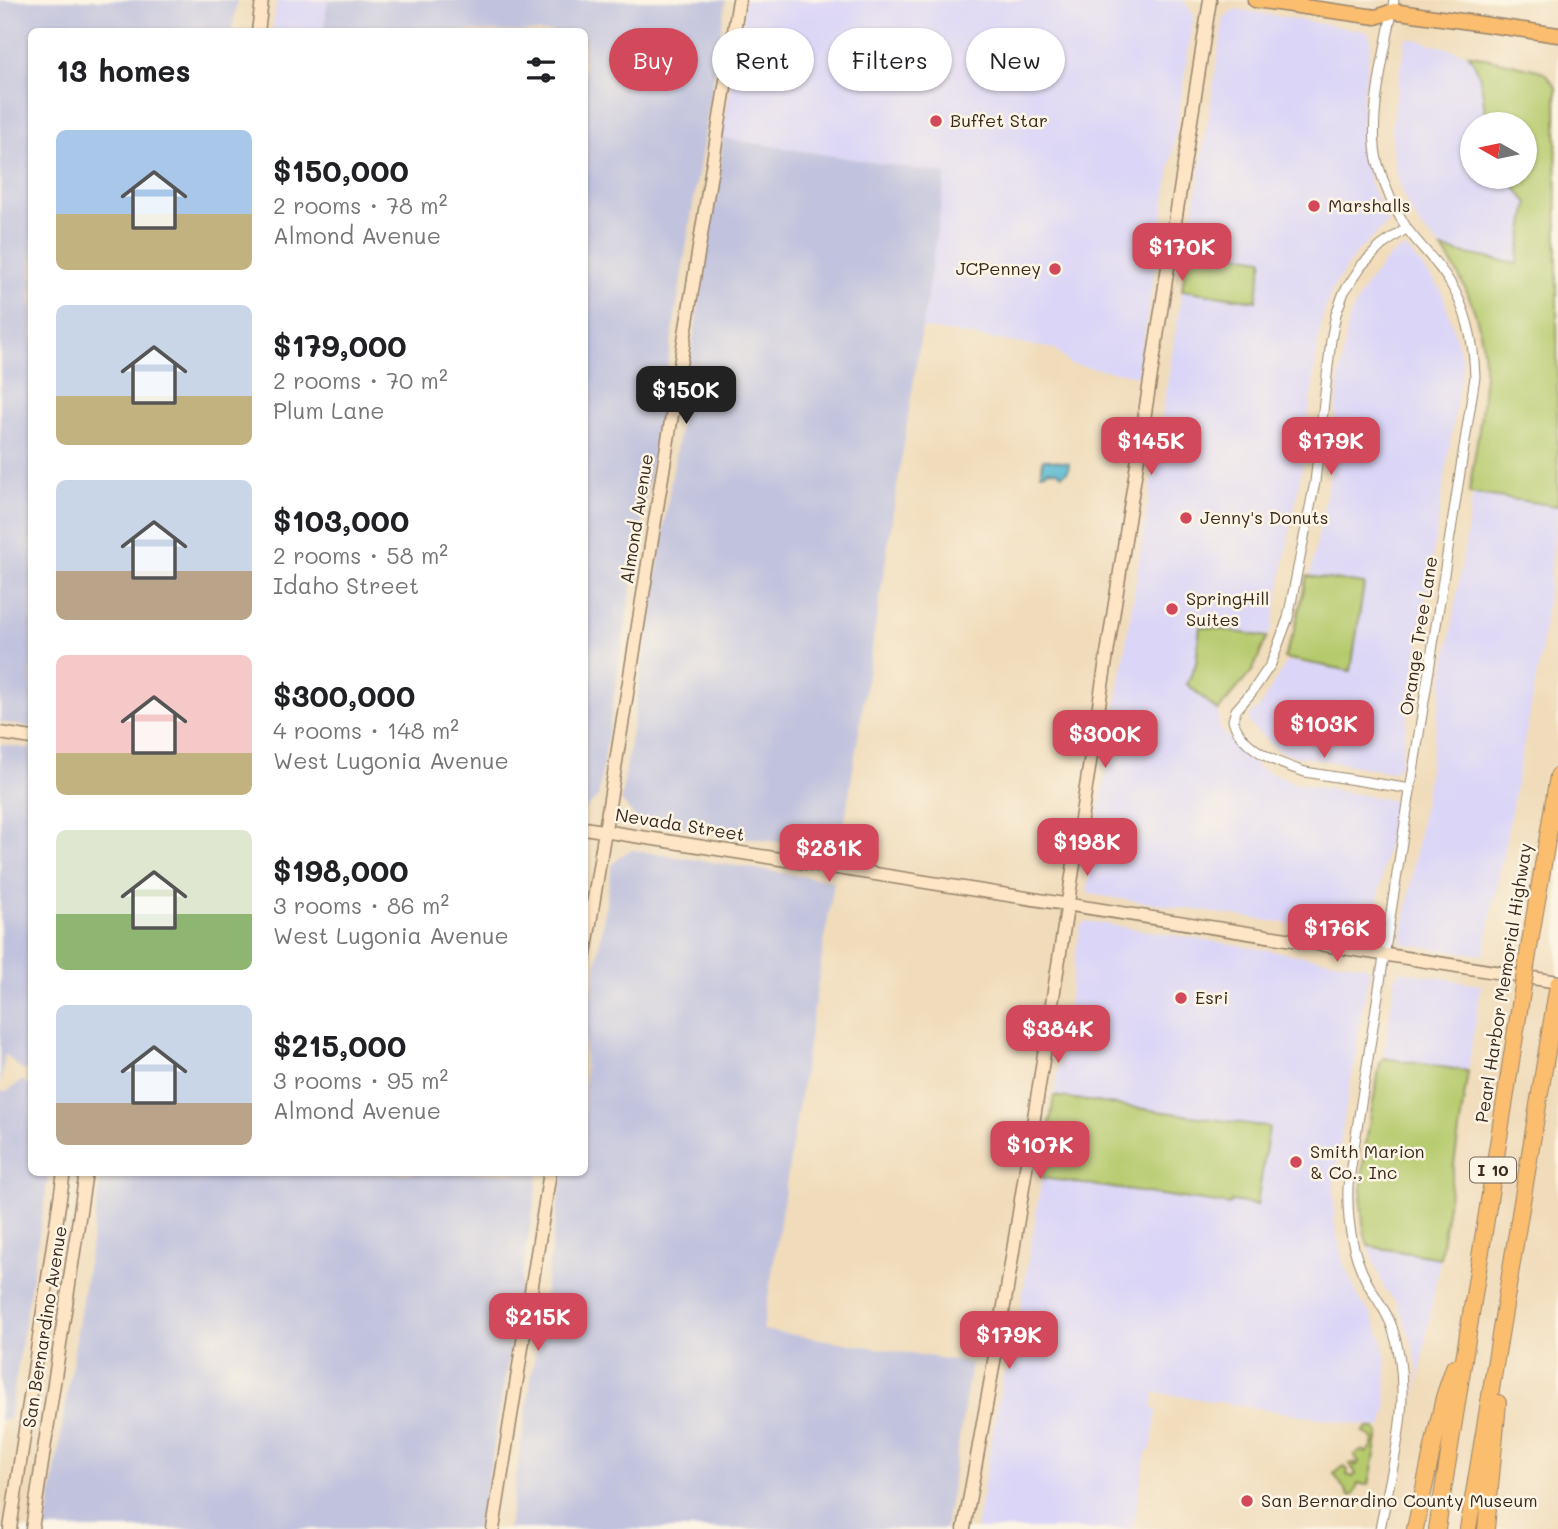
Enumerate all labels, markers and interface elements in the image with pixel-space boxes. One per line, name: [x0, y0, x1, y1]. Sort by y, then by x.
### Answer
chip: Buy: [609, 28, 698, 91]
chip: Rent: [712, 28, 814, 91]
chip: Filters: [828, 28, 952, 91]
chip: New: [966, 28, 1065, 91]
text: 13 homes: [56, 50, 191, 90]
icon: filters: [522, 51, 560, 89]
place label: Buffet Star: [950, 108, 1048, 132]
north arrow: [1460, 112, 1536, 189]
map controls: [1460, 112, 1537, 189]
marker: Buffet Star: [928, 113, 944, 129]
text: $150,000: [273, 150, 409, 190]
icon: home: [112, 158, 196, 242]
text: 2 rooms · 78 m²: [273, 190, 447, 220]
place label: Marshalls: [1328, 193, 1411, 217]
marker: Marshalls: [1306, 198, 1322, 214]
text: Almond Avenue: [273, 220, 441, 250]
pin: $170K: [1133, 224, 1231, 283]
text: $170K: [1148, 231, 1216, 261]
place label: JCPenney: [956, 256, 1041, 280]
marker: JCPenney: [1047, 261, 1063, 277]
text: $179,000: [273, 325, 407, 365]
icon: home: [112, 333, 196, 417]
text: 2 rooms · 70 m²: [273, 365, 448, 395]
pin: $150K: [637, 366, 735, 426]
text: $150K: [652, 374, 720, 404]
text: Plum Lane: [273, 395, 385, 425]
pin: $145K: [1102, 418, 1200, 477]
pin: $179K: [1282, 418, 1380, 477]
text: $145K: [1117, 425, 1185, 455]
text: $179K: [1298, 425, 1364, 455]
street label: Almond Avenue: [614, 452, 658, 586]
text: $103,000: [273, 500, 409, 540]
place label: Jenny's Donuts: [1200, 505, 1328, 529]
icon: home: [112, 508, 196, 592]
marker: Jenny's Donuts: [1178, 510, 1194, 526]
text: 2 rooms · 58 m²: [273, 540, 448, 570]
street label: Orange Tree Lane: [1394, 555, 1442, 717]
text: Idaho Street: [273, 570, 419, 600]
place label: SpringHill Suites: [1186, 586, 1270, 631]
marker: SpringHill Suites: [1164, 601, 1180, 617]
text: $300,000: [273, 675, 415, 715]
icon: home: [112, 683, 196, 767]
pin: $103K: [1275, 700, 1373, 760]
text: $103K: [1290, 708, 1358, 738]
pin: $300K: [1056, 710, 1154, 770]
text: 4 rooms · 148 m²: [273, 715, 459, 745]
text: $300K: [1069, 718, 1141, 748]
text: West Lugonia Avenue: [273, 745, 509, 775]
street label: Nevada Street: [614, 802, 747, 846]
pin: $198K: [1038, 818, 1136, 878]
pin: $281K: [780, 824, 878, 884]
text: $198K: [1053, 826, 1121, 856]
text: $281K: [796, 832, 862, 862]
street label: Pearl Harbor Memorial Highway: [1469, 841, 1537, 1124]
text: $198,000: [273, 850, 409, 890]
icon: home: [112, 858, 196, 942]
text: 3 rooms · 86 m²: [273, 890, 449, 920]
pin: $176K: [1288, 904, 1386, 964]
text: $176K: [1304, 912, 1370, 942]
text: West Lugonia Avenue: [273, 920, 509, 950]
place label: Esri: [1195, 985, 1229, 1009]
marker: Esri: [1173, 990, 1189, 1006]
pin: $384K: [1009, 1006, 1107, 1065]
text: $384K: [1022, 1013, 1094, 1043]
text: $215,000: [273, 1025, 406, 1065]
icon: home: [112, 1033, 196, 1117]
text: 3 rooms · 95 m²: [273, 1065, 448, 1095]
text: Almond Avenue: [273, 1095, 441, 1125]
pin: $107K: [991, 1122, 1089, 1181]
text: $107K: [1006, 1129, 1074, 1159]
place label: Smith Marion & Co., Inc: [1310, 1139, 1425, 1184]
marker: Smith Marion & Co., Inc: [1288, 1154, 1304, 1170]
road number: I 10: [1470, 1158, 1516, 1182]
street label: San Bernardino Avenue: [16, 1224, 72, 1430]
pin: $215K: [489, 1294, 587, 1353]
text: $215K: [505, 1301, 571, 1331]
pin: $179K: [960, 1312, 1058, 1371]
text: $179K: [976, 1319, 1042, 1349]
place label: San Bernardino County Museum: [1261, 1488, 1538, 1512]
marker: San Bernardino County Museum: [1239, 1493, 1255, 1509]

